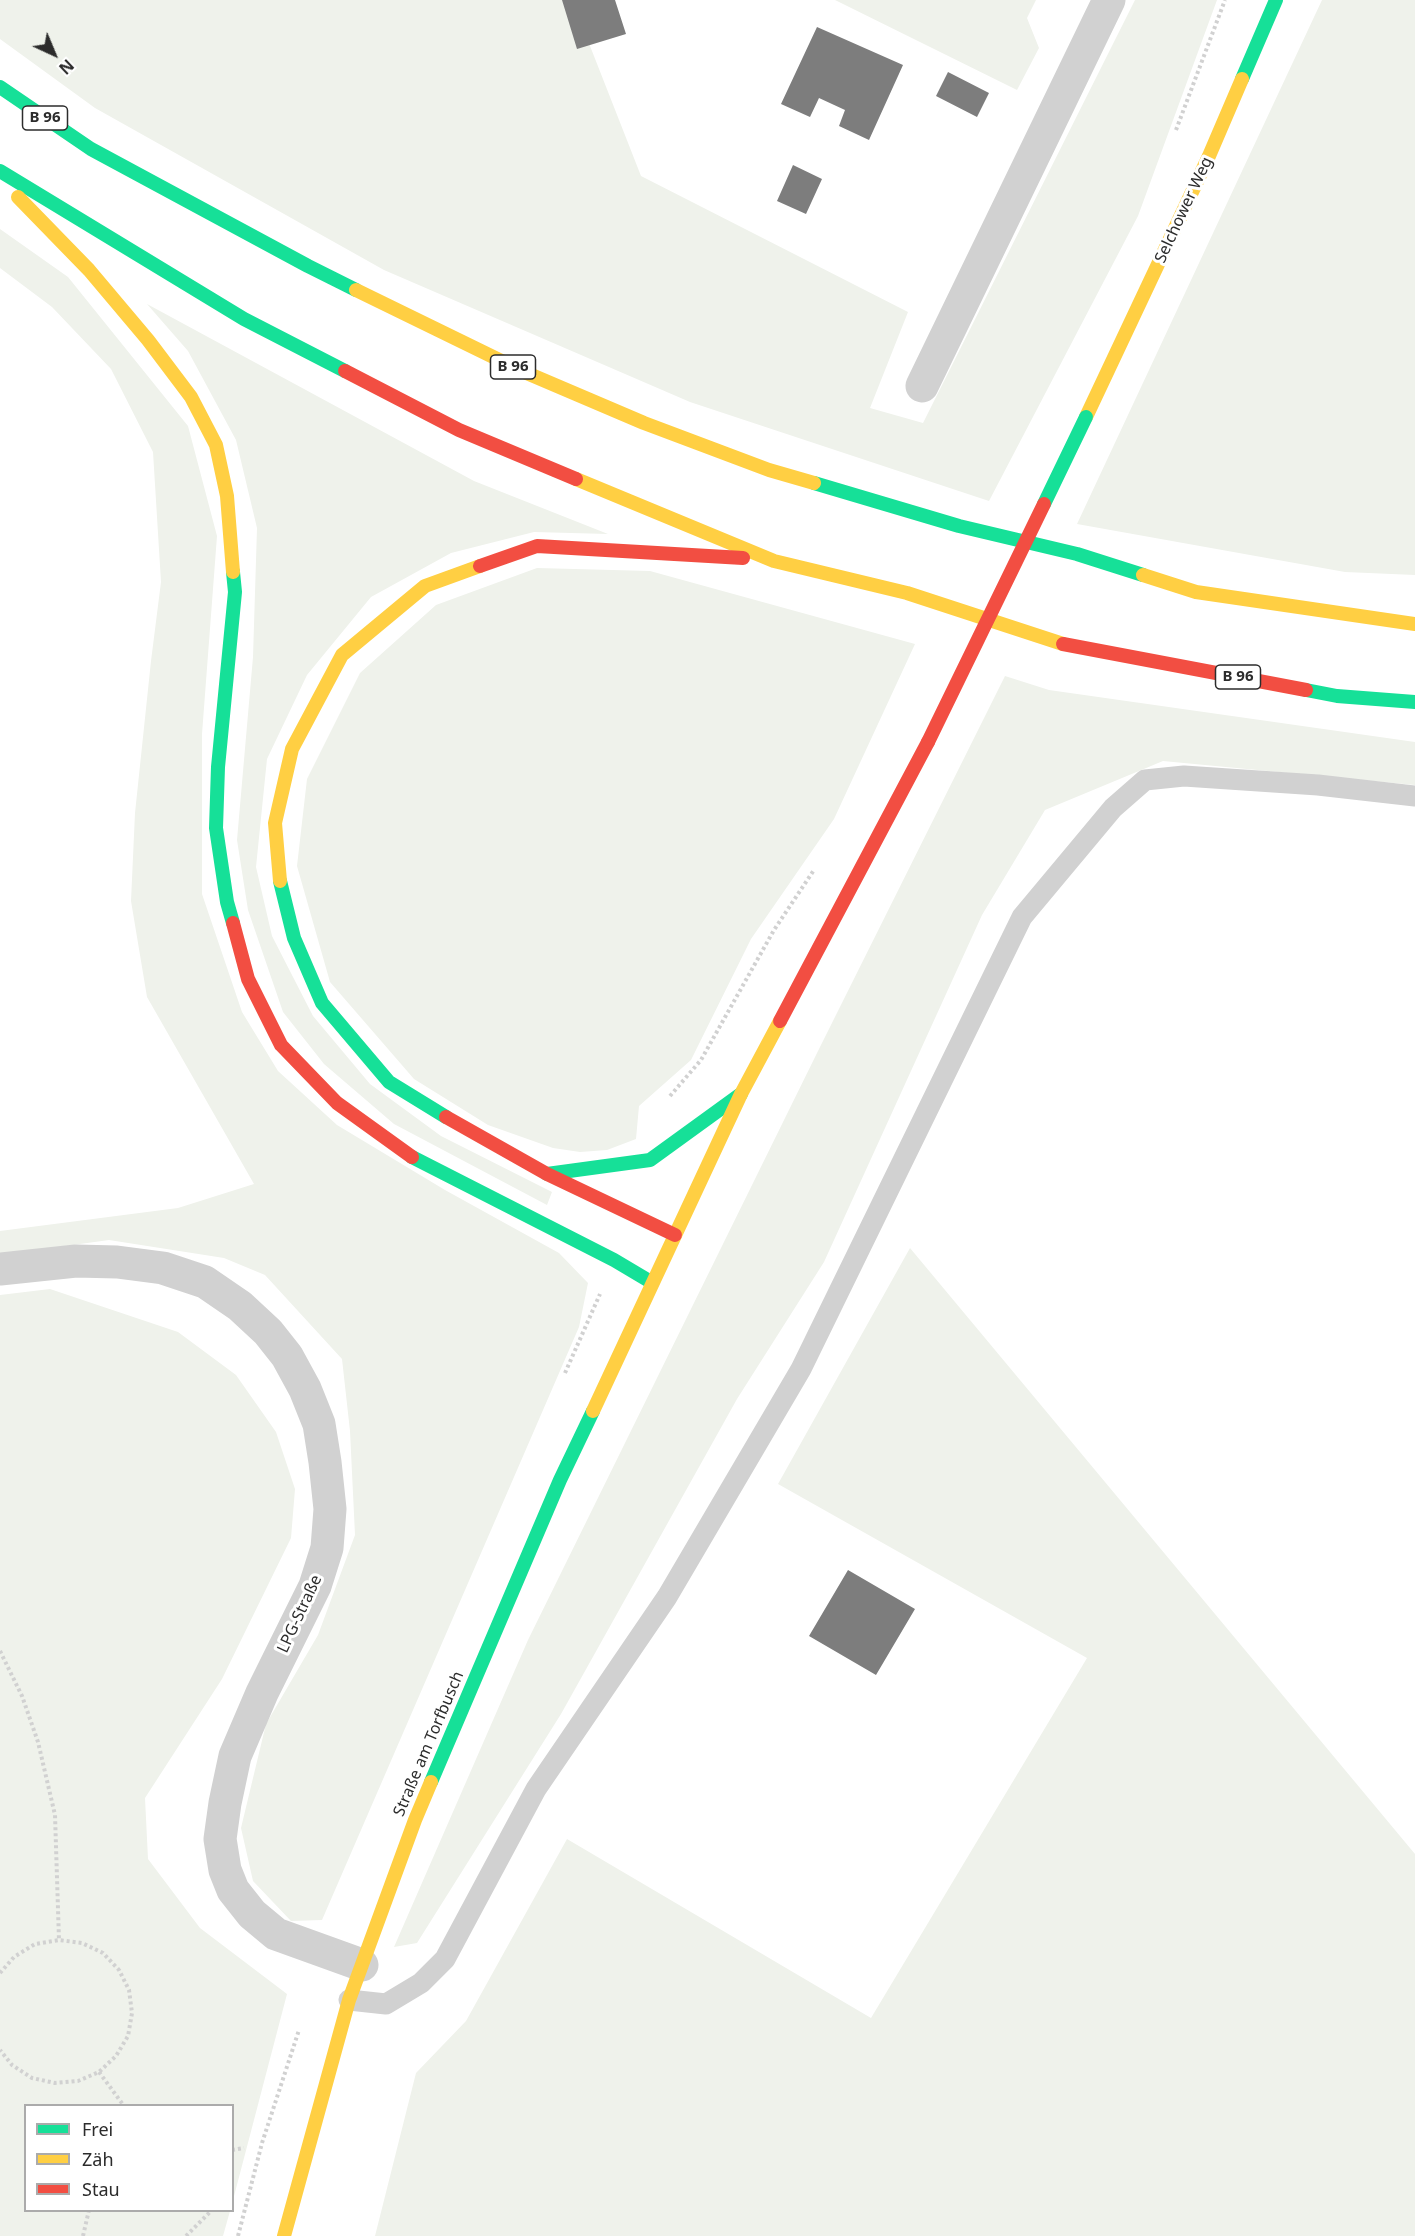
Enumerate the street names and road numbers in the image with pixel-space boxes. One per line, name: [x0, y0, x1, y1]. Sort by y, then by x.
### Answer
road number: B 96: [22, 106, 68, 130]
street label: Selchower Weg: [1151, 154, 1217, 266]
road number: B 96: [490, 355, 536, 379]
road number: B 96: [1216, 665, 1260, 689]
street label: LPG-Straße: [274, 1572, 326, 1656]
street label: Straße am Torfbusch: [390, 1669, 468, 1819]

